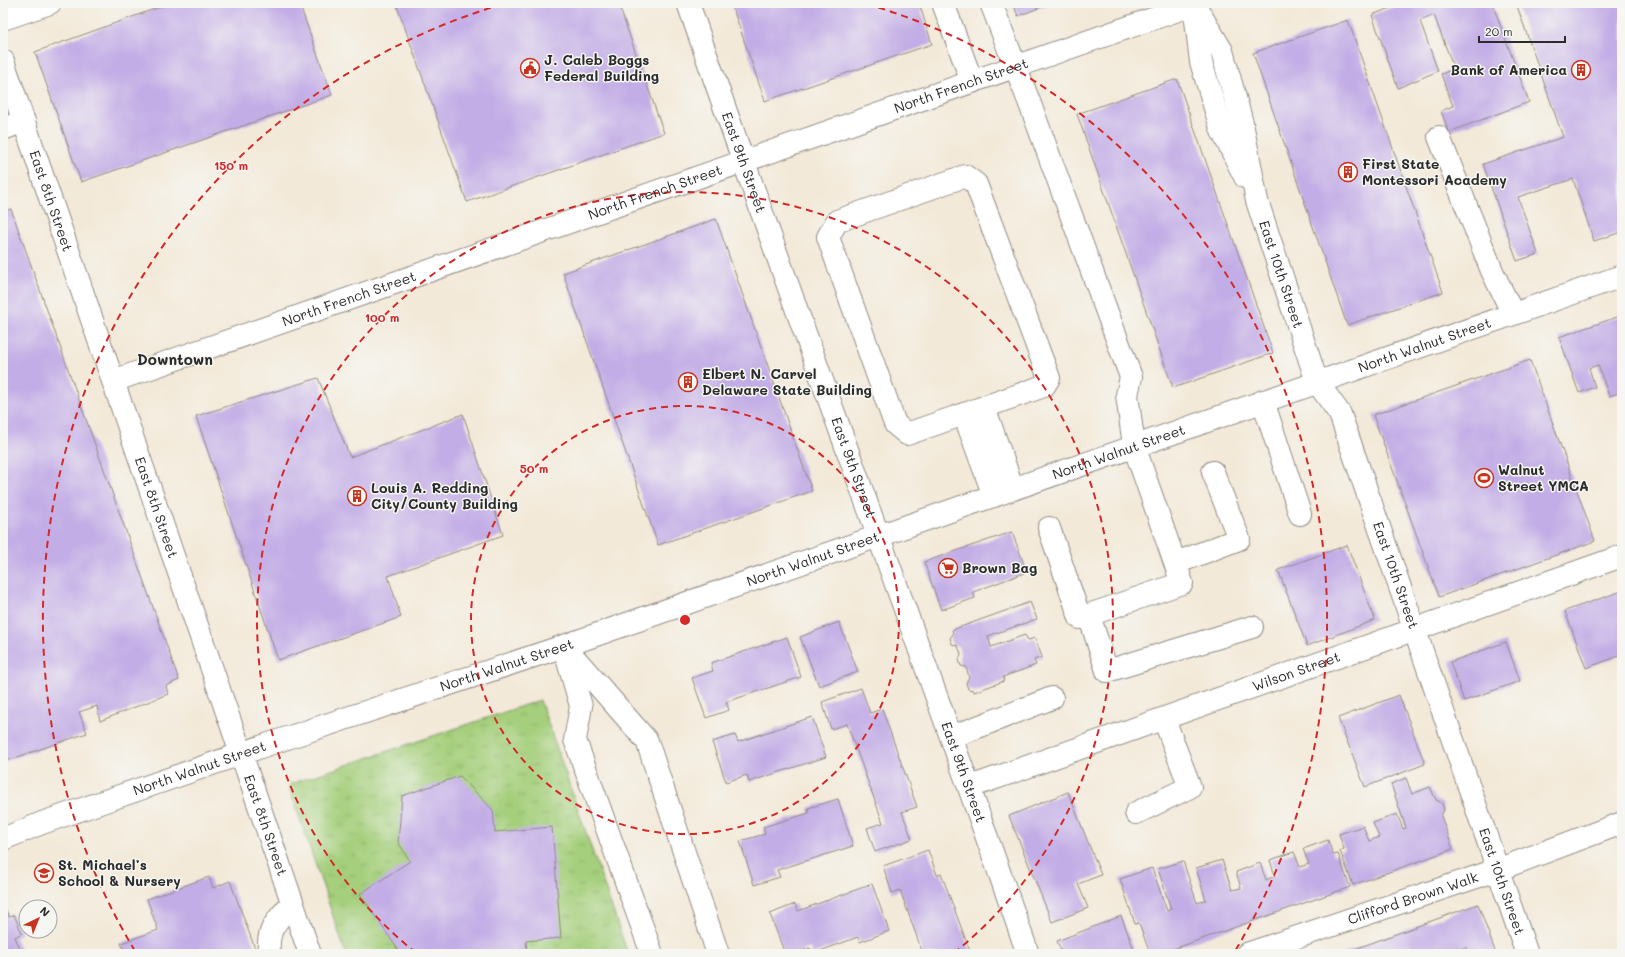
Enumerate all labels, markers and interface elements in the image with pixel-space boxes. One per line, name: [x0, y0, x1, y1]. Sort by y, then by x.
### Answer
scale bar: [1479, 18, 1565, 44]
text: 20 m: [1485, 23, 1513, 39]
place label: J. Caleb Boggs Federal Building: [544, 50, 659, 85]
street label: North French Street: [891, 53, 1030, 117]
public building icon: J. Caleb Boggs Federal Building: [519, 57, 541, 79]
building icon: Bank of America: [1570, 59, 1592, 81]
place label: Bank of America: [1451, 60, 1567, 79]
street label: East 9th Street: [718, 109, 771, 215]
street label: East 8th Street: [25, 148, 78, 254]
place label: First State Montessori Academy: [1362, 154, 1507, 189]
text: 150 m: [214, 157, 248, 173]
street label: North French Street: [585, 160, 724, 224]
building icon: First State Montessori Academy: [1337, 161, 1359, 183]
street label: East 10th Street: [1255, 218, 1308, 330]
street label: North French Street: [279, 266, 419, 330]
text: 100 m: [365, 309, 399, 325]
street label: North Walnut Street: [1355, 313, 1493, 377]
district label: Downtown: [137, 349, 213, 369]
place label: Elbert N. Carvel Delaware State Building: [702, 364, 872, 399]
building icon: Elbert N. Carvel Delaware State Building: [677, 371, 699, 393]
street label: East 9th Street: [827, 414, 881, 520]
street label: North Walnut Street: [1050, 420, 1188, 484]
street label: East 8th Street: [131, 454, 183, 560]
text: 50 m: [520, 460, 548, 476]
place label: Walnut Street YMCA: [1498, 460, 1589, 495]
sports icon: Walnut Street YMCA: [1473, 467, 1495, 489]
place label: Louis A. Redding City/County Building: [371, 478, 518, 513]
building icon: Louis A. Redding City/County Building: [346, 485, 368, 507]
street label: East 10th Street: [1369, 519, 1424, 631]
street label: North Walnut Street: [744, 527, 882, 590]
supermarket icon: Brown Bag: [937, 557, 959, 579]
place label: Brown Bag: [962, 558, 1037, 577]
centre of rings: [678, 613, 692, 627]
street label: North Walnut Street: [437, 633, 576, 696]
street label: Wilson Street: [1249, 647, 1343, 695]
street label: East 9th Street: [937, 719, 991, 825]
street label: North Walnut Street: [130, 736, 268, 800]
street label: East 8th Street: [240, 772, 292, 878]
street label: East 10th Street: [1475, 825, 1530, 937]
place label: St. Michael’s School & Nursery: [58, 855, 181, 890]
school or university icon: St. Michael’s School & Nursery: [33, 862, 55, 884]
street label: Clifford Brown Walk: [1345, 867, 1480, 929]
north arrow: [18, 899, 58, 939]
text: N: [37, 903, 53, 920]

